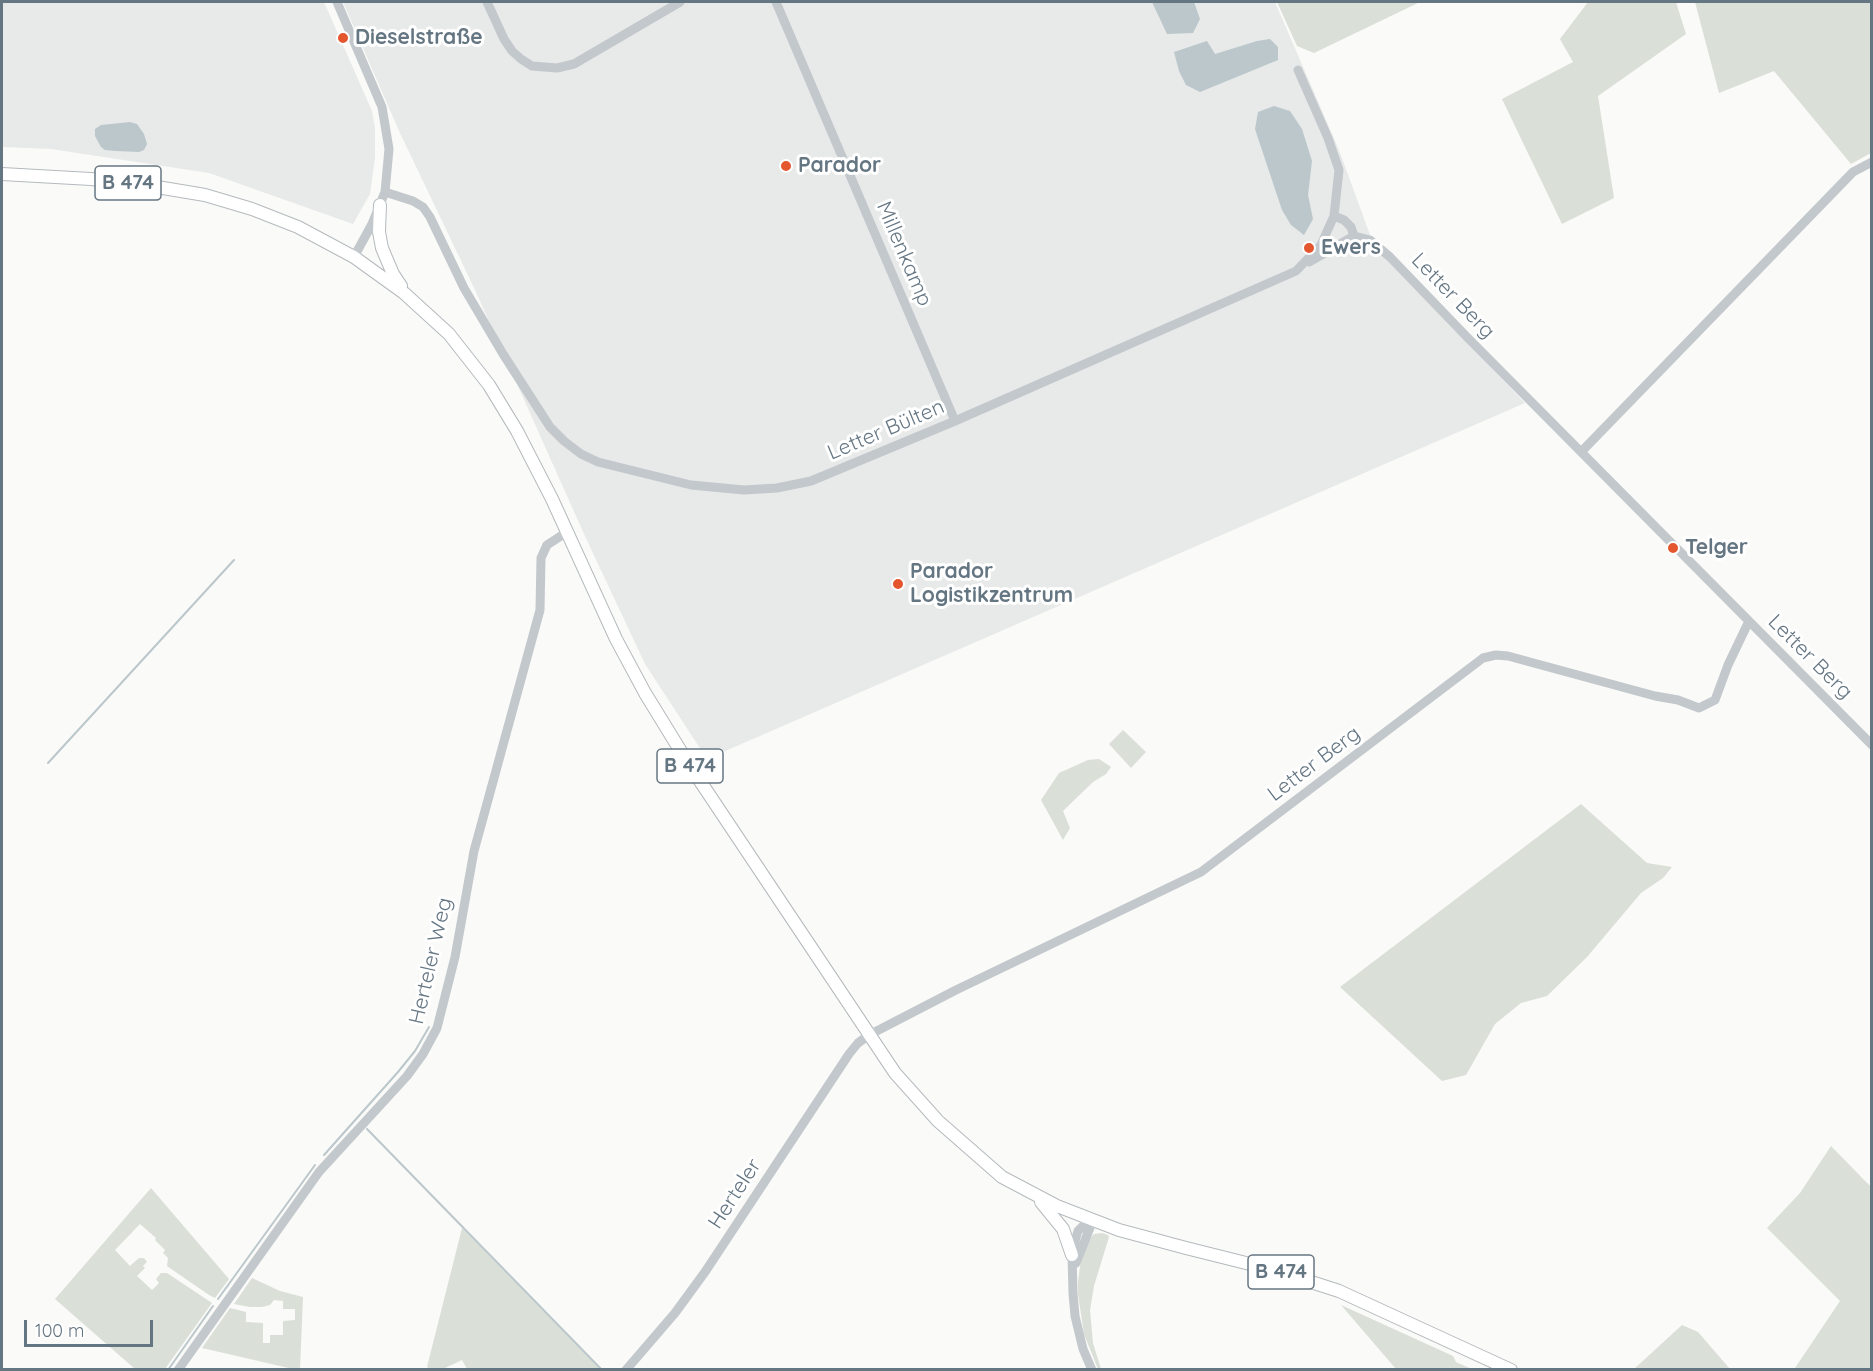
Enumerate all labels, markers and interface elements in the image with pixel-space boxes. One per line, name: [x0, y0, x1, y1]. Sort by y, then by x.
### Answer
place label: Dieselstraße: [355, 25, 483, 51]
marker: Dieselstraße: [336, 31, 350, 45]
place label: Parador: [798, 153, 881, 179]
marker: Parador: [779, 159, 793, 173]
road number: B 474: [95, 166, 161, 200]
street label: Millenkamp: [871, 198, 937, 310]
place label: Ewers: [1321, 235, 1381, 261]
marker: Ewers: [1302, 241, 1316, 255]
street label: Letter Berg: [1406, 248, 1500, 344]
street label: Letter Bülten: [824, 394, 948, 466]
place label: Telger: [1685, 535, 1748, 561]
marker: Telger: [1666, 541, 1680, 555]
place label: Parador Logistikzentrum: [910, 559, 1073, 609]
marker: Parador Logistikzentrum: [891, 577, 905, 591]
street label: Letter Berg: [1762, 609, 1858, 705]
street label: Letter Berg: [1263, 721, 1365, 807]
road number: B 474: [657, 749, 723, 783]
street label: Herteler Weg: [404, 895, 458, 1027]
street label: Herteler: [703, 1154, 767, 1234]
road number: B 474: [1248, 1255, 1314, 1289]
scale bar: [27, 1308, 156, 1346]
text: 100 m: [35, 1319, 84, 1342]

